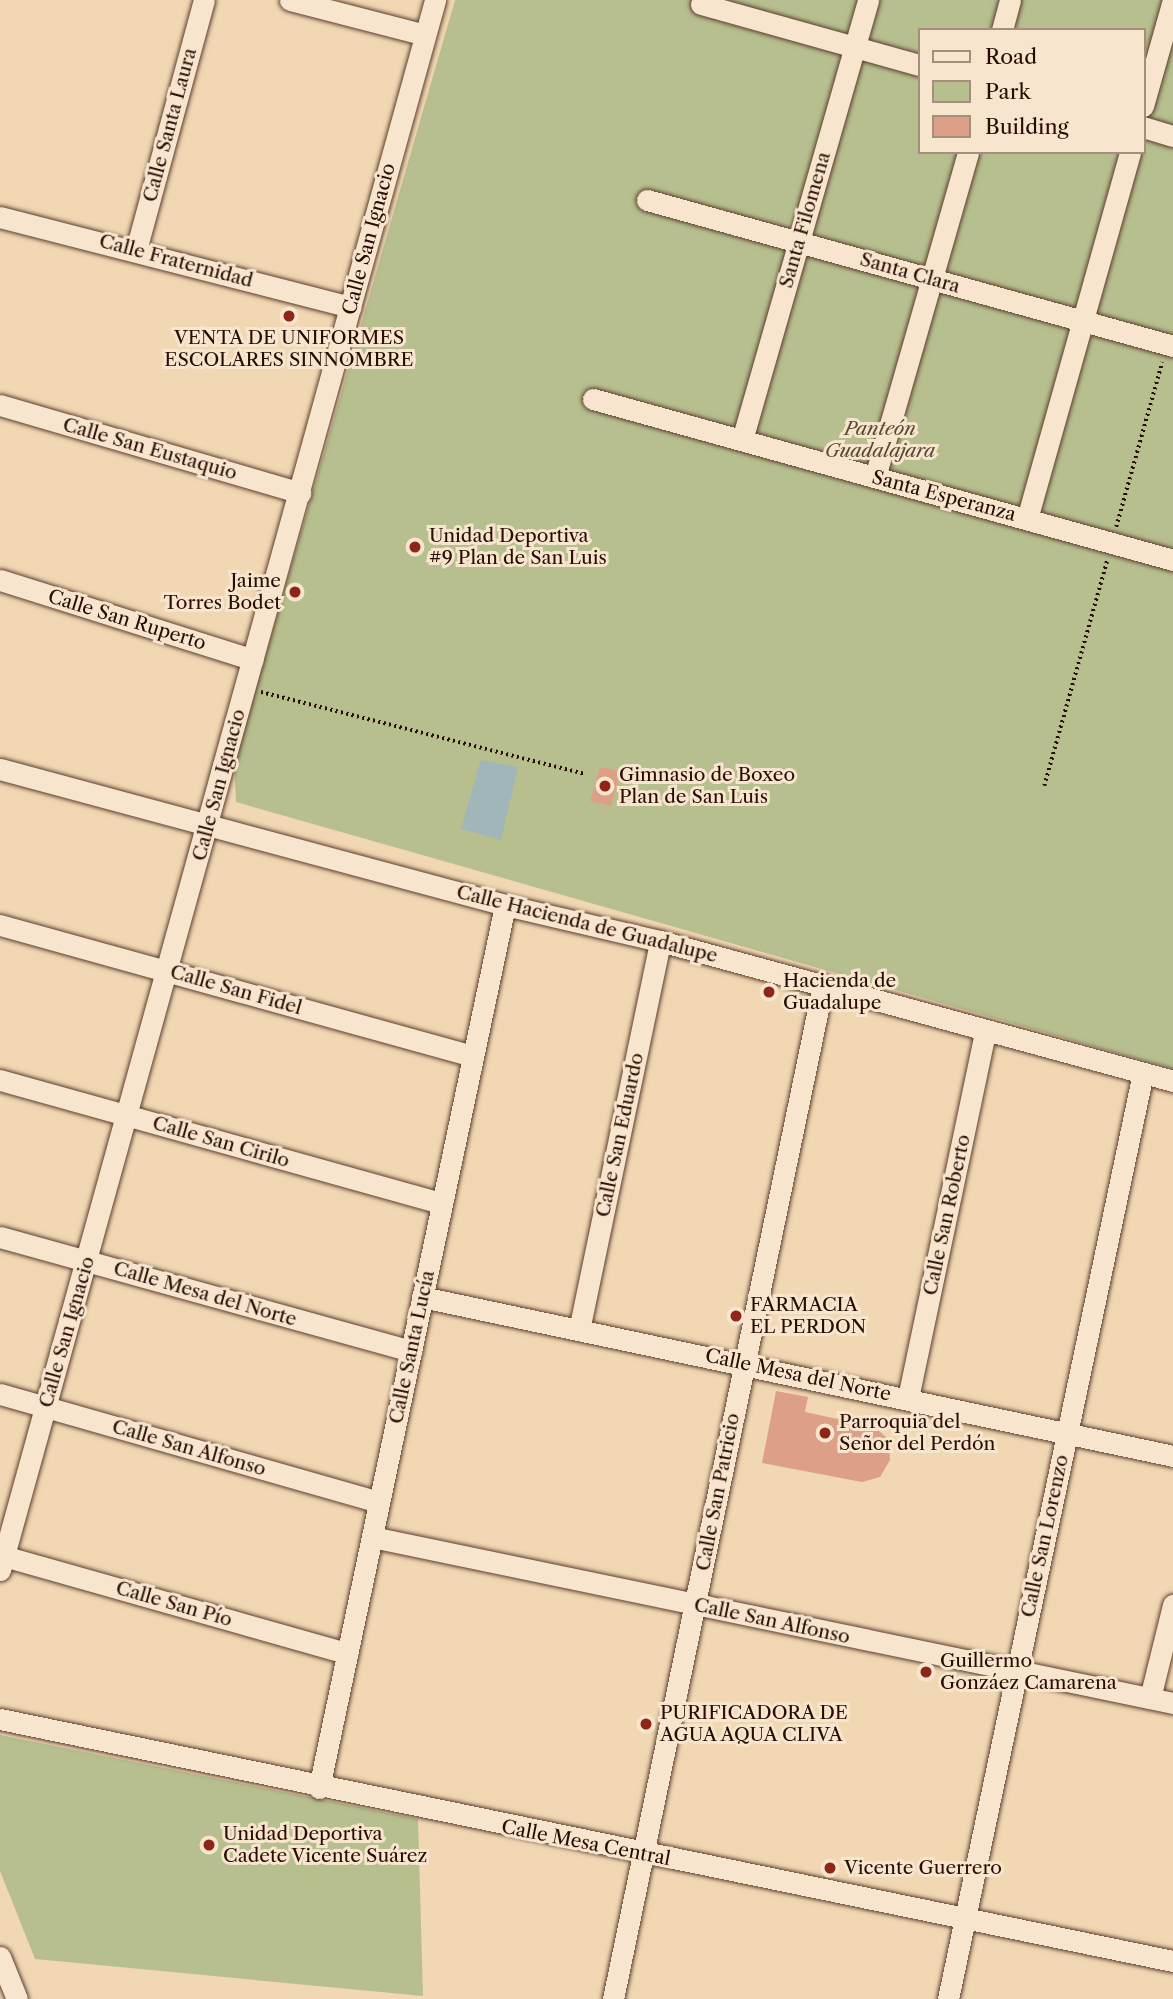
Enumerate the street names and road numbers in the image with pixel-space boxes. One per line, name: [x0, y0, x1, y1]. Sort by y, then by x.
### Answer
street label: Calle Santa Laura: [138, 45, 202, 205]
street label: Santa Filomena: [775, 149, 835, 291]
street label: Calle San Ignacio: [338, 161, 400, 317]
street label: Calle Fraternidad: [97, 230, 255, 292]
street label: Santa Clara: [857, 248, 963, 298]
street label: Calle San Eustaquio: [60, 413, 240, 485]
street label: Santa Esperanza: [869, 466, 1019, 526]
street label: Calle San Ruperto: [45, 585, 209, 655]
street label: Calle San Ignacio: [188, 707, 250, 863]
street label: Calle Hacienda de Guadalupe: [454, 880, 720, 968]
street label: Calle San Fidel: [168, 960, 304, 1020]
street label: Calle San Eduardo: [591, 1051, 649, 1219]
street label: Calle San Cirilo: [150, 1112, 292, 1172]
street label: Calle San Roberto: [919, 1133, 975, 1297]
street label: Calle San Ignacio: [35, 1254, 99, 1410]
street label: Calle Mesa del Norte: [111, 1257, 299, 1331]
street label: Calle Santa Lucía: [385, 1268, 439, 1426]
street label: Calle Mesa del Norte: [703, 1344, 893, 1406]
street label: Calle San Patricio: [692, 1411, 744, 1573]
street label: Calle San Alfonso: [109, 1415, 269, 1481]
street label: Calle San Lorenzo: [1017, 1453, 1073, 1619]
street label: Calle San Pío: [113, 1577, 235, 1631]
street label: Calle San Alfonso: [692, 1593, 852, 1649]
street label: Calle Mesa Central: [499, 1815, 673, 1871]

